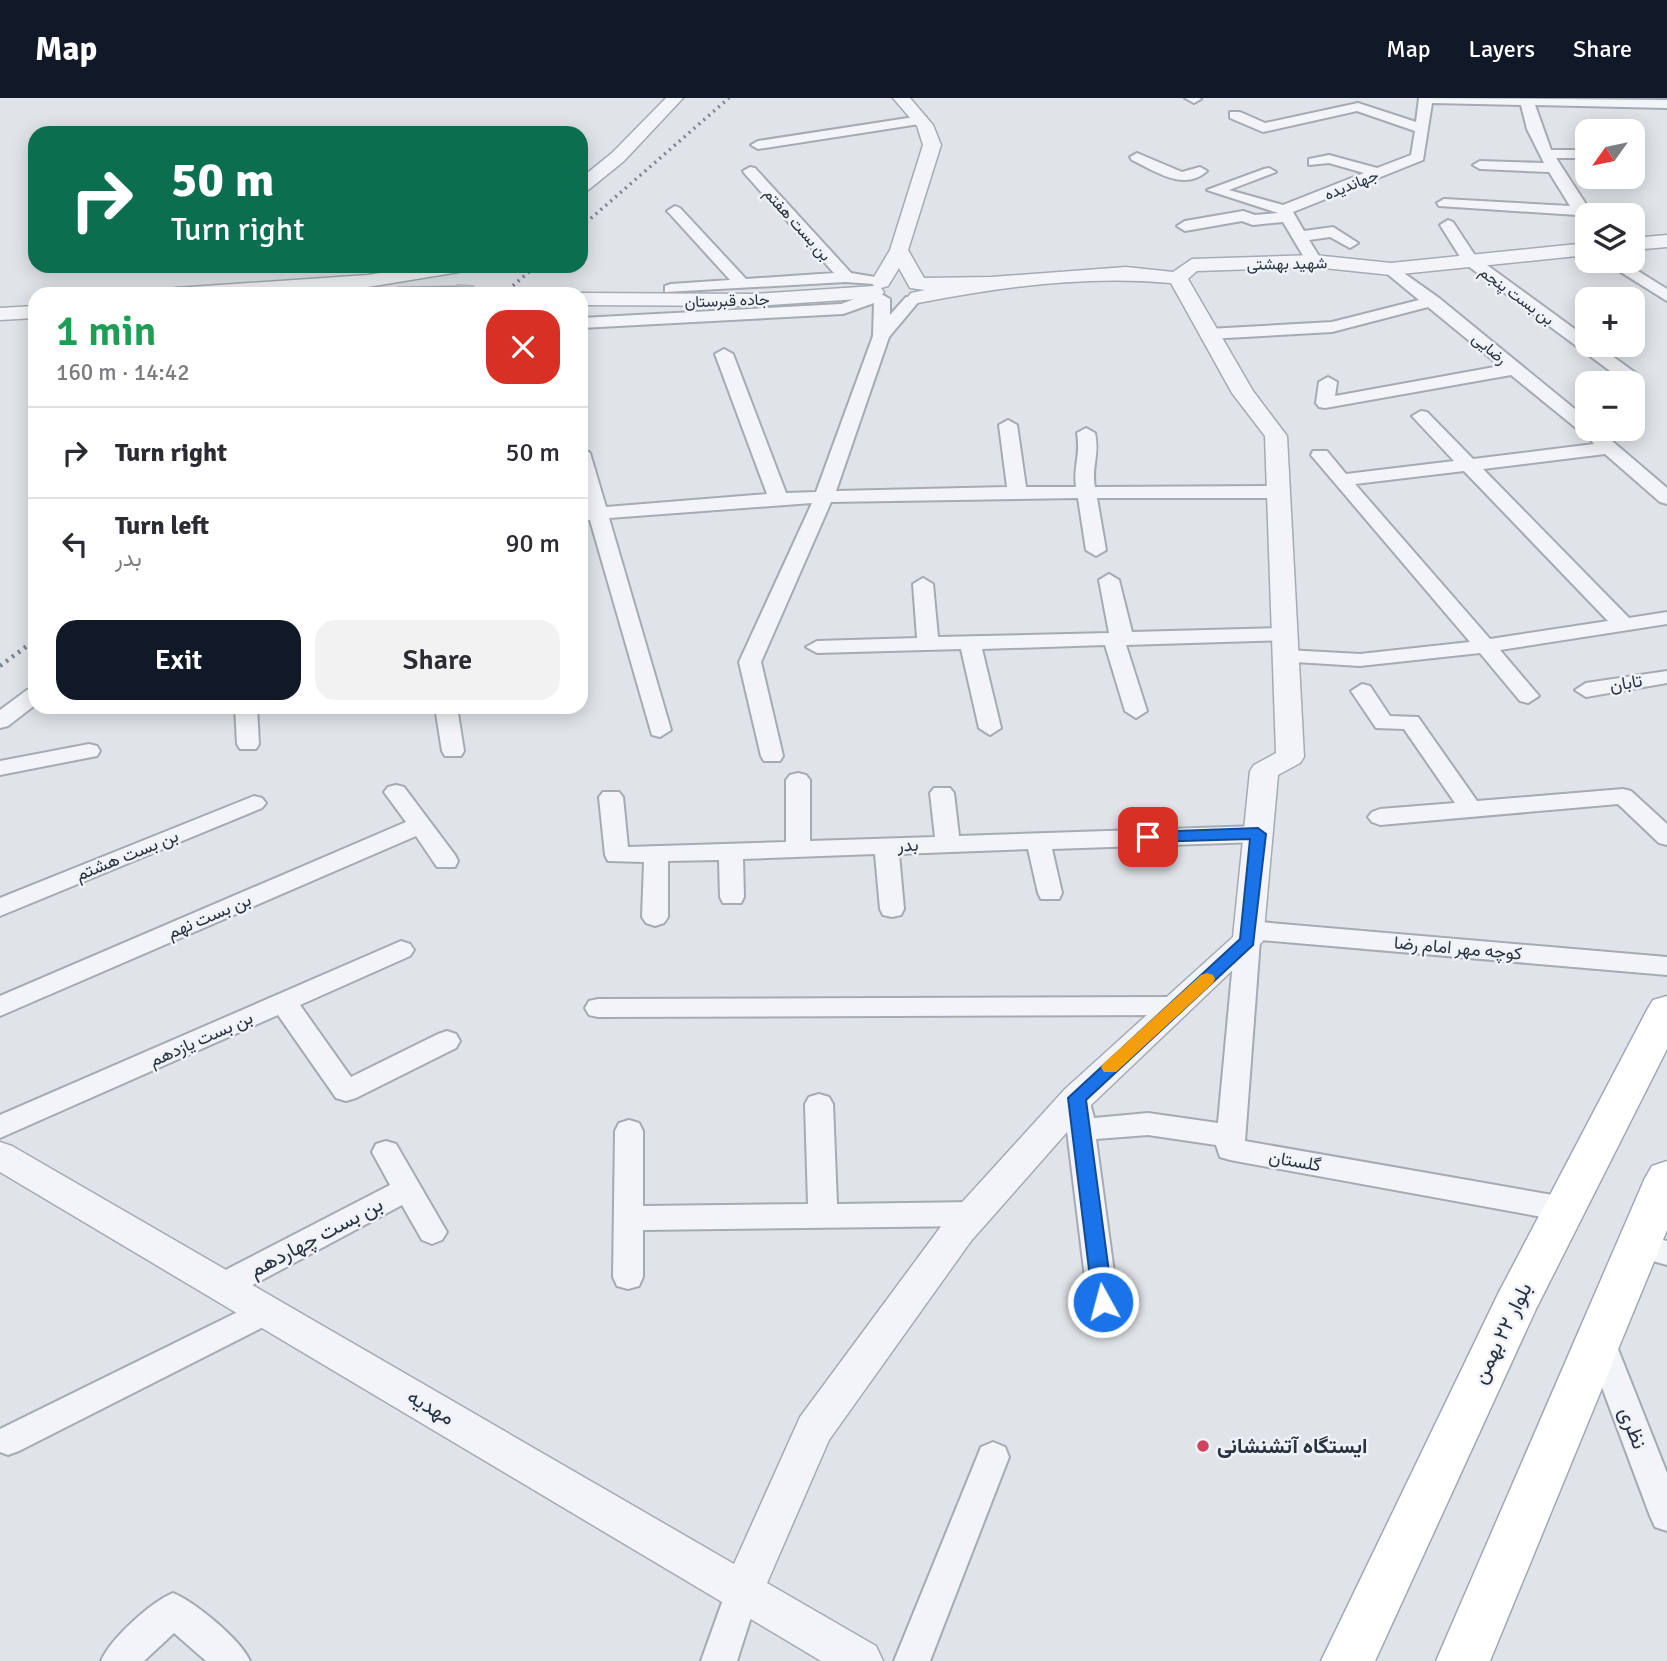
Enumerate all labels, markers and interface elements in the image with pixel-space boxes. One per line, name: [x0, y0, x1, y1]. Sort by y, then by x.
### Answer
text: Map: [35, 29, 97, 70]
text: Map: [1386, 34, 1431, 64]
text: Layers: [1469, 34, 1535, 64]
text: Share: [1573, 34, 1632, 64]
north arrow: [1575, 119, 1645, 189]
map controls: [1575, 119, 1645, 441]
text: 50 m: [171, 150, 274, 210]
icon: right: [56, 154, 147, 245]
street label: جهاندیده: [1321, 165, 1382, 205]
street label: بن بست هفتم: [759, 184, 835, 265]
button: layers: [1575, 203, 1645, 273]
text: Turn right: [171, 210, 304, 249]
street label: شهید بهشتی: [1246, 253, 1328, 275]
street label: بن بست پنجم: [1474, 262, 1558, 331]
button: +: [1575, 287, 1645, 357]
street label: جاده قبرستان: [684, 290, 770, 312]
text: 1 min: [56, 306, 157, 357]
button: close: [486, 310, 560, 384]
street label: رضایی: [1468, 328, 1511, 369]
text: 160 m · 14:42: [56, 358, 190, 387]
button: −: [1575, 371, 1645, 441]
icon: right: [56, 434, 94, 472]
text: Turn right: [115, 437, 227, 469]
text: 50 m: [505, 437, 560, 469]
text: Turn left: [115, 510, 209, 542]
icon: left: [56, 525, 94, 563]
text: 90 m: [505, 528, 560, 560]
text: بدر: [115, 544, 142, 573]
button: Exit: [56, 620, 301, 700]
button: Share: [315, 620, 560, 700]
street label: تابان: [1608, 669, 1644, 697]
pin: [1118, 807, 1178, 867]
icon: arrive: [1129, 818, 1167, 856]
street label: بن بست هشتم: [72, 824, 182, 887]
street label: بدر: [896, 834, 919, 856]
street label: بن بست نهم: [164, 888, 255, 944]
street label: کوچه مهر امام رضا: [1393, 931, 1523, 966]
street label: بن بست یازدهم: [146, 1006, 257, 1073]
street label: گلستان: [1267, 1146, 1323, 1176]
street label: بن بست چهاردهم: [245, 1191, 388, 1284]
position arrow: [1066, 1265, 1140, 1339]
street label: بلوار ۲۲ بهمن: [1466, 1278, 1538, 1388]
street label: مهدیه: [403, 1383, 459, 1431]
street label: نظری: [1613, 1403, 1653, 1453]
place label: ایستگاه آتشنشانی: [1217, 1433, 1367, 1459]
marker: ایستگاه آتشنشانی: [1195, 1438, 1211, 1454]

